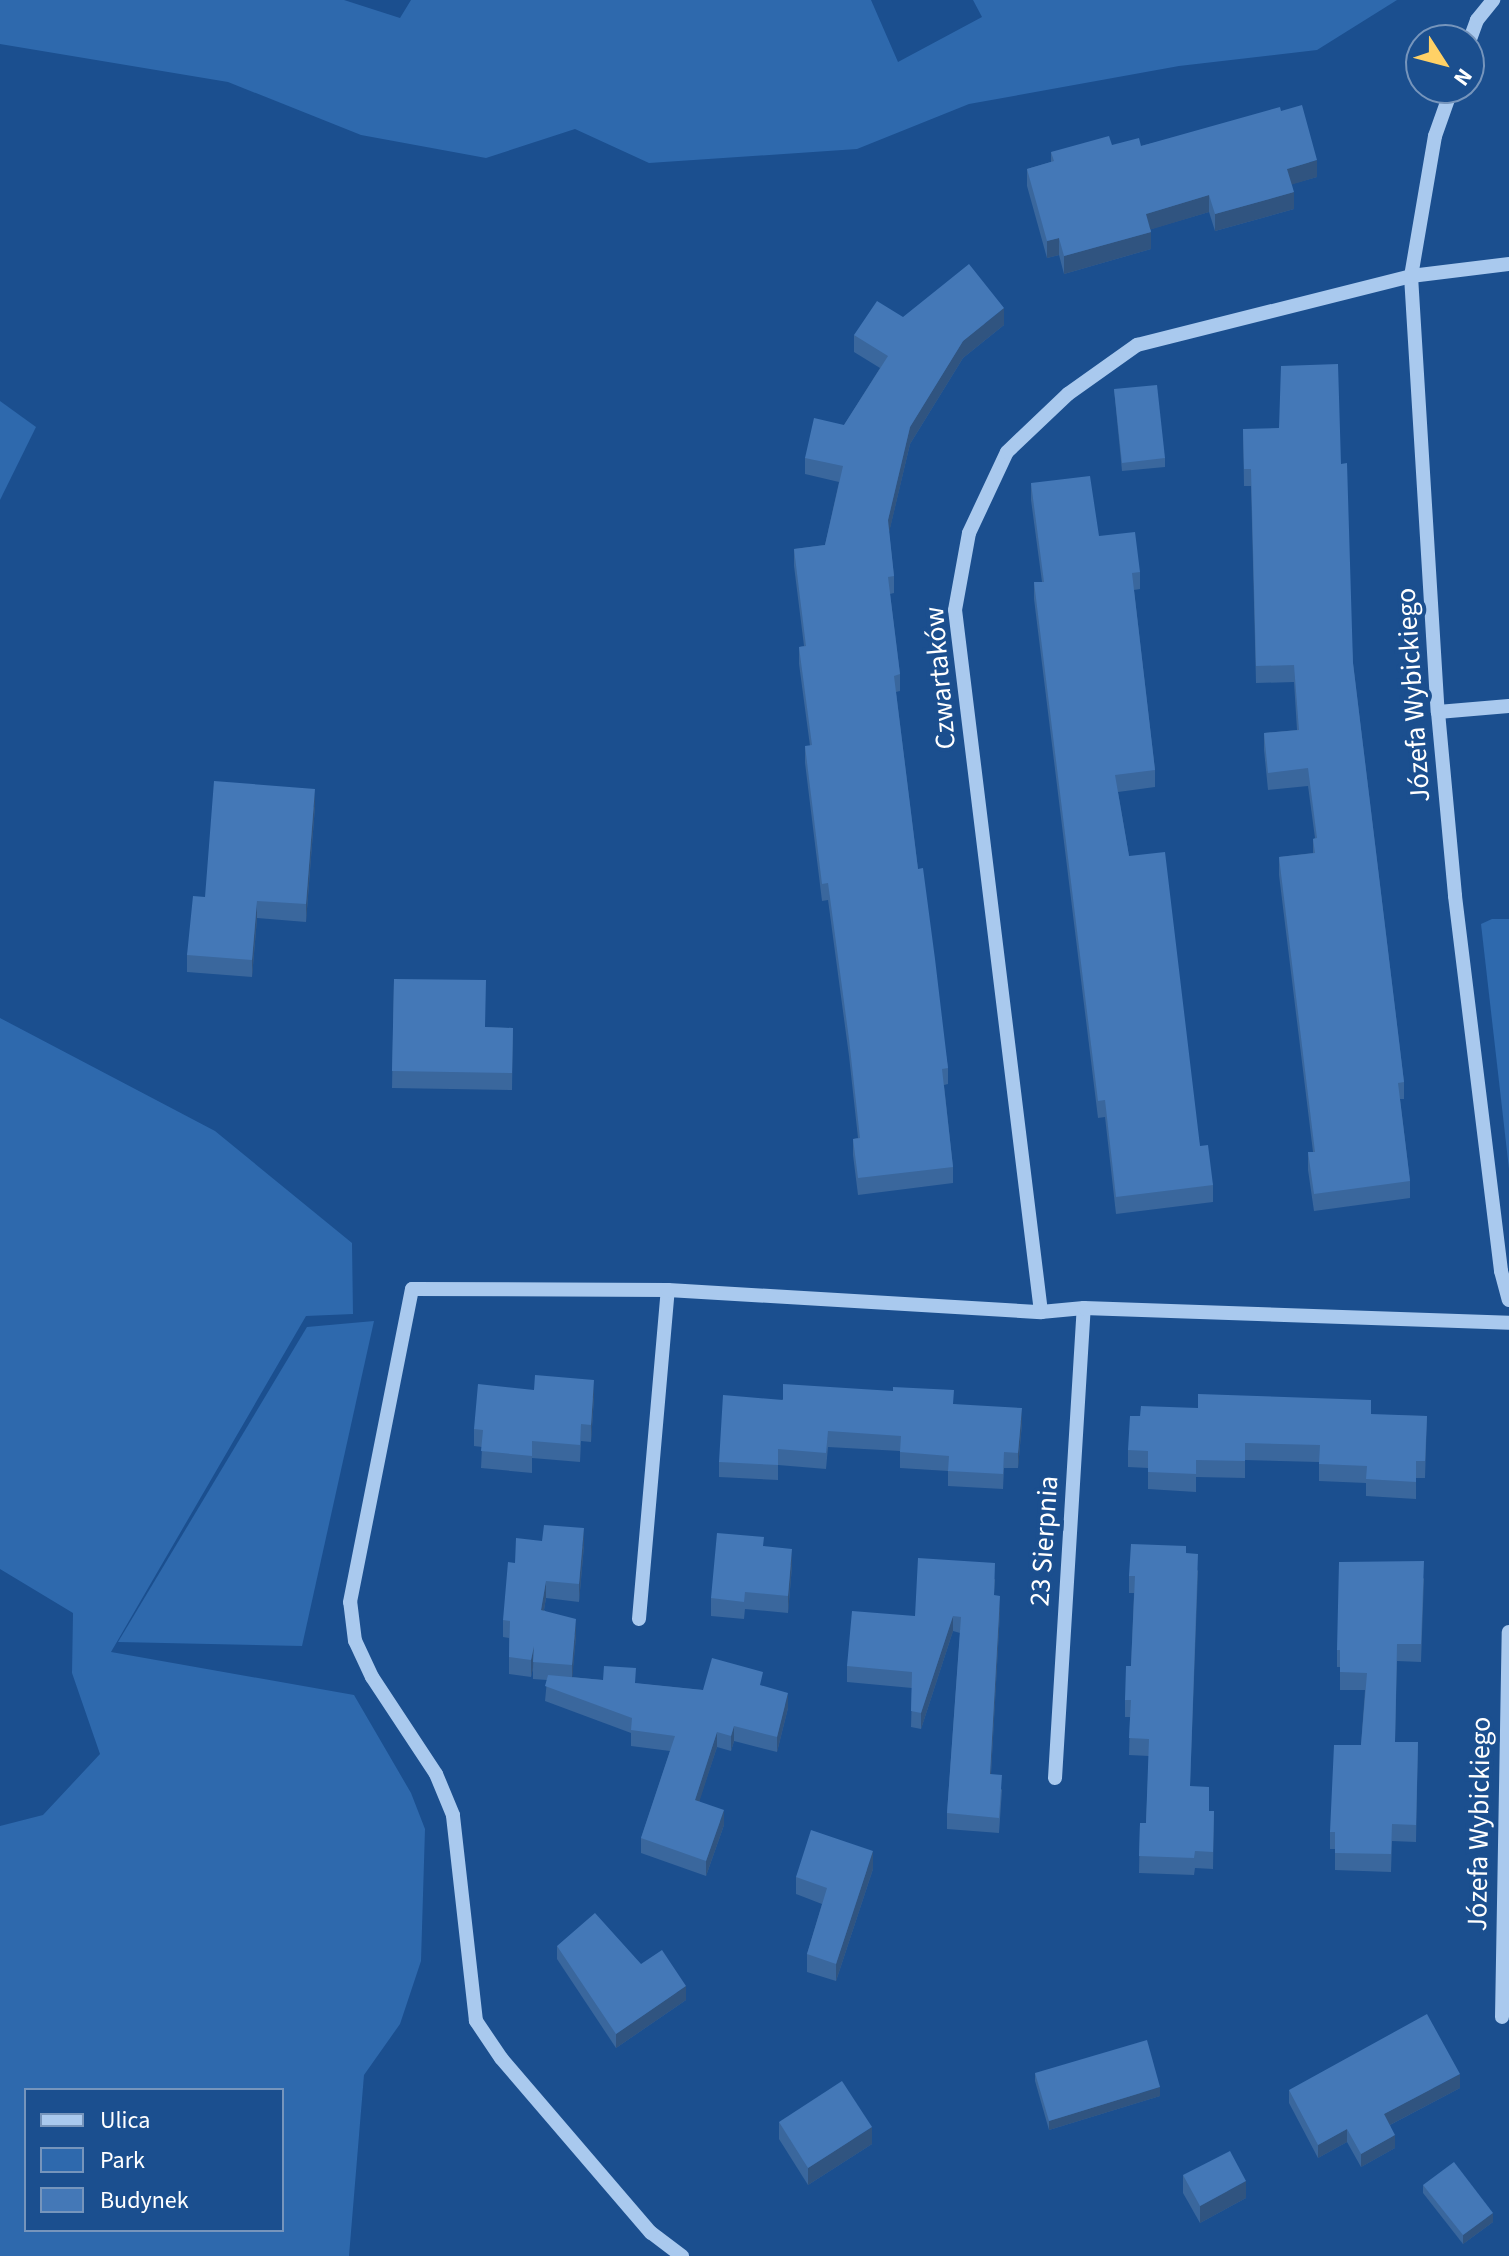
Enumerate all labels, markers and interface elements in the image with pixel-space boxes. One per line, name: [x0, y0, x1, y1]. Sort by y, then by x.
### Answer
north arrow: [1405, 24, 1485, 104]
text: N: [1446, 62, 1480, 92]
street label: Józefa Wybickiego: [1389, 587, 1437, 803]
street label: Czwartaków: [917, 605, 963, 751]
street label: 23 Sierpnia: [1023, 1475, 1065, 1607]
street label: Józefa Wybickiego: [1460, 1716, 1498, 1932]
legend: [24, 2088, 284, 2232]
text: Ulica: [100, 2103, 150, 2138]
text: Park: [100, 2143, 145, 2178]
text: Budynek: [100, 2183, 189, 2218]

